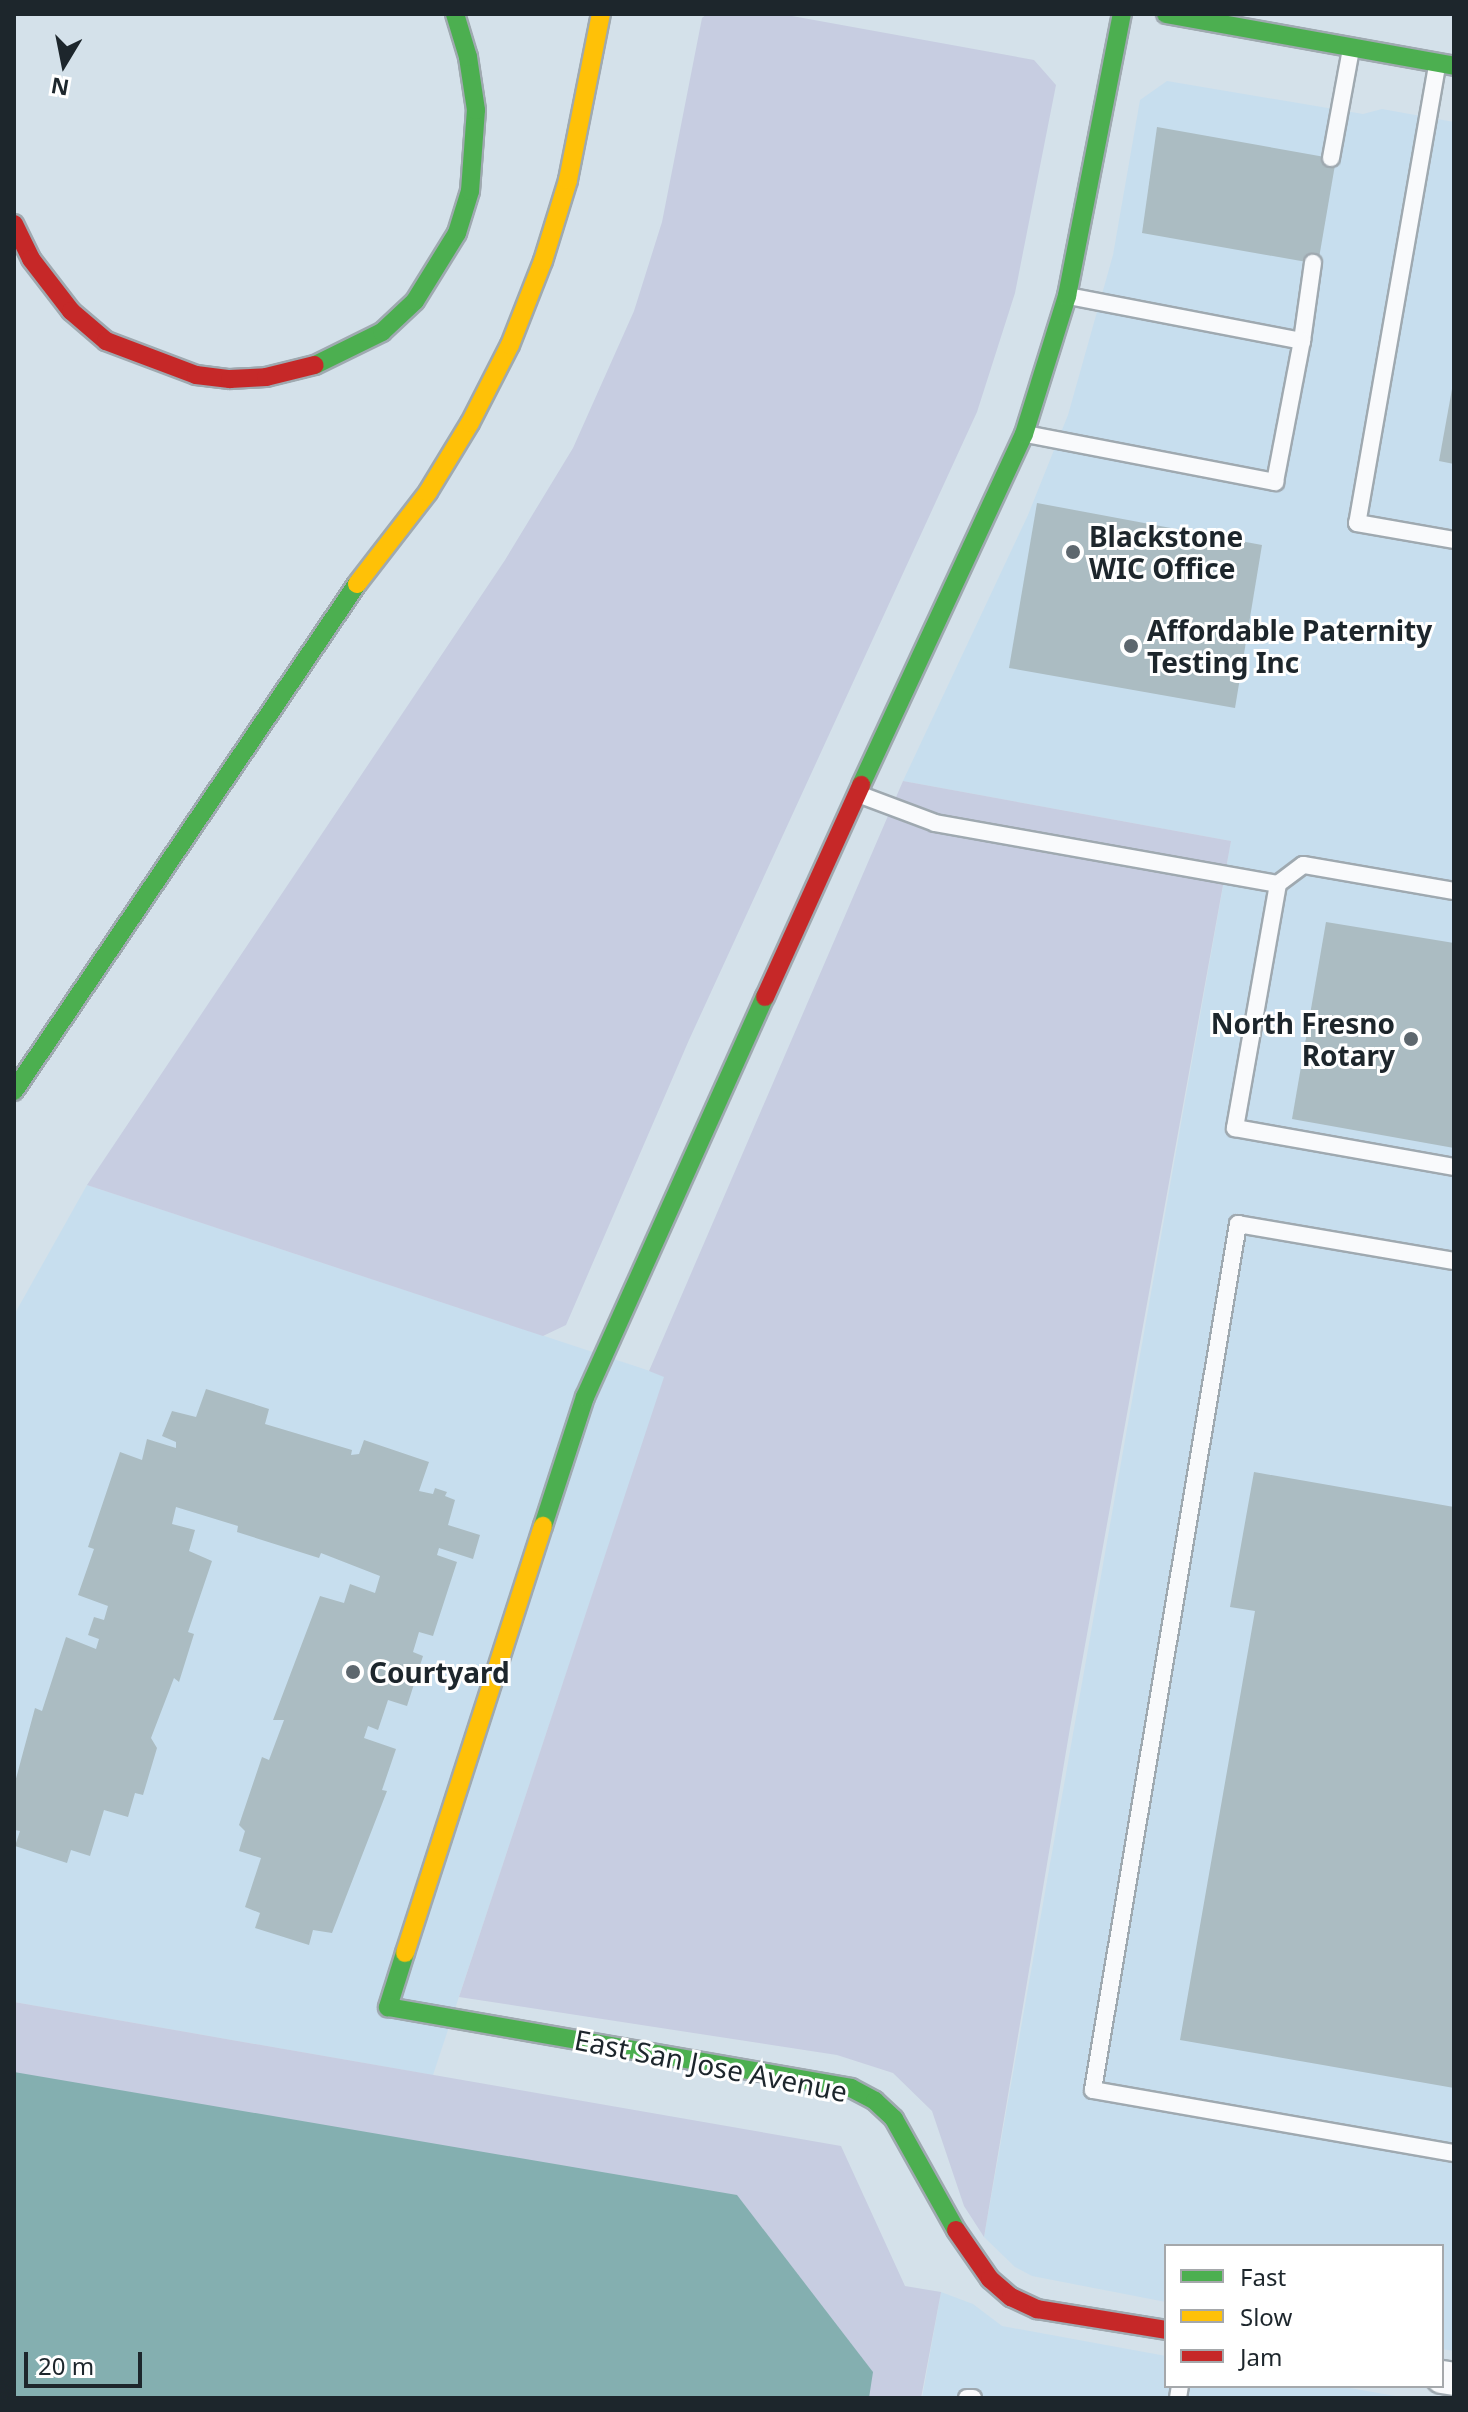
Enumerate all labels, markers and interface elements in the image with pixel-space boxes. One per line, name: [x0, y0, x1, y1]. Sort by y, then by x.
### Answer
north arrow: [24, 24, 104, 104]
text: N: [48, 71, 71, 104]
place label: Blackstone WIC Office: [1089, 519, 1243, 585]
marker: Blackstone WIC Office: [1064, 543, 1082, 561]
place label: Affordable Paternity Testing Inc: [1147, 613, 1432, 679]
marker: Affordable Paternity Testing Inc: [1122, 637, 1140, 655]
place label: North Fresno Rotary: [1211, 1006, 1395, 1072]
marker: North Fresno Rotary: [1402, 1030, 1420, 1048]
place label: Courtyard: [369, 1655, 510, 1689]
marker: Courtyard: [344, 1663, 362, 1681]
street label: East San Jose Avenue: [572, 2022, 850, 2108]
legend: [1164, 2244, 1444, 2388]
text: Fast: [1240, 2260, 1286, 2293]
text: Slow: [1240, 2300, 1292, 2333]
scale bar: [28, 2336, 146, 2386]
text: Jam: [1240, 2340, 1282, 2373]
text: 20 m: [38, 2349, 94, 2382]

